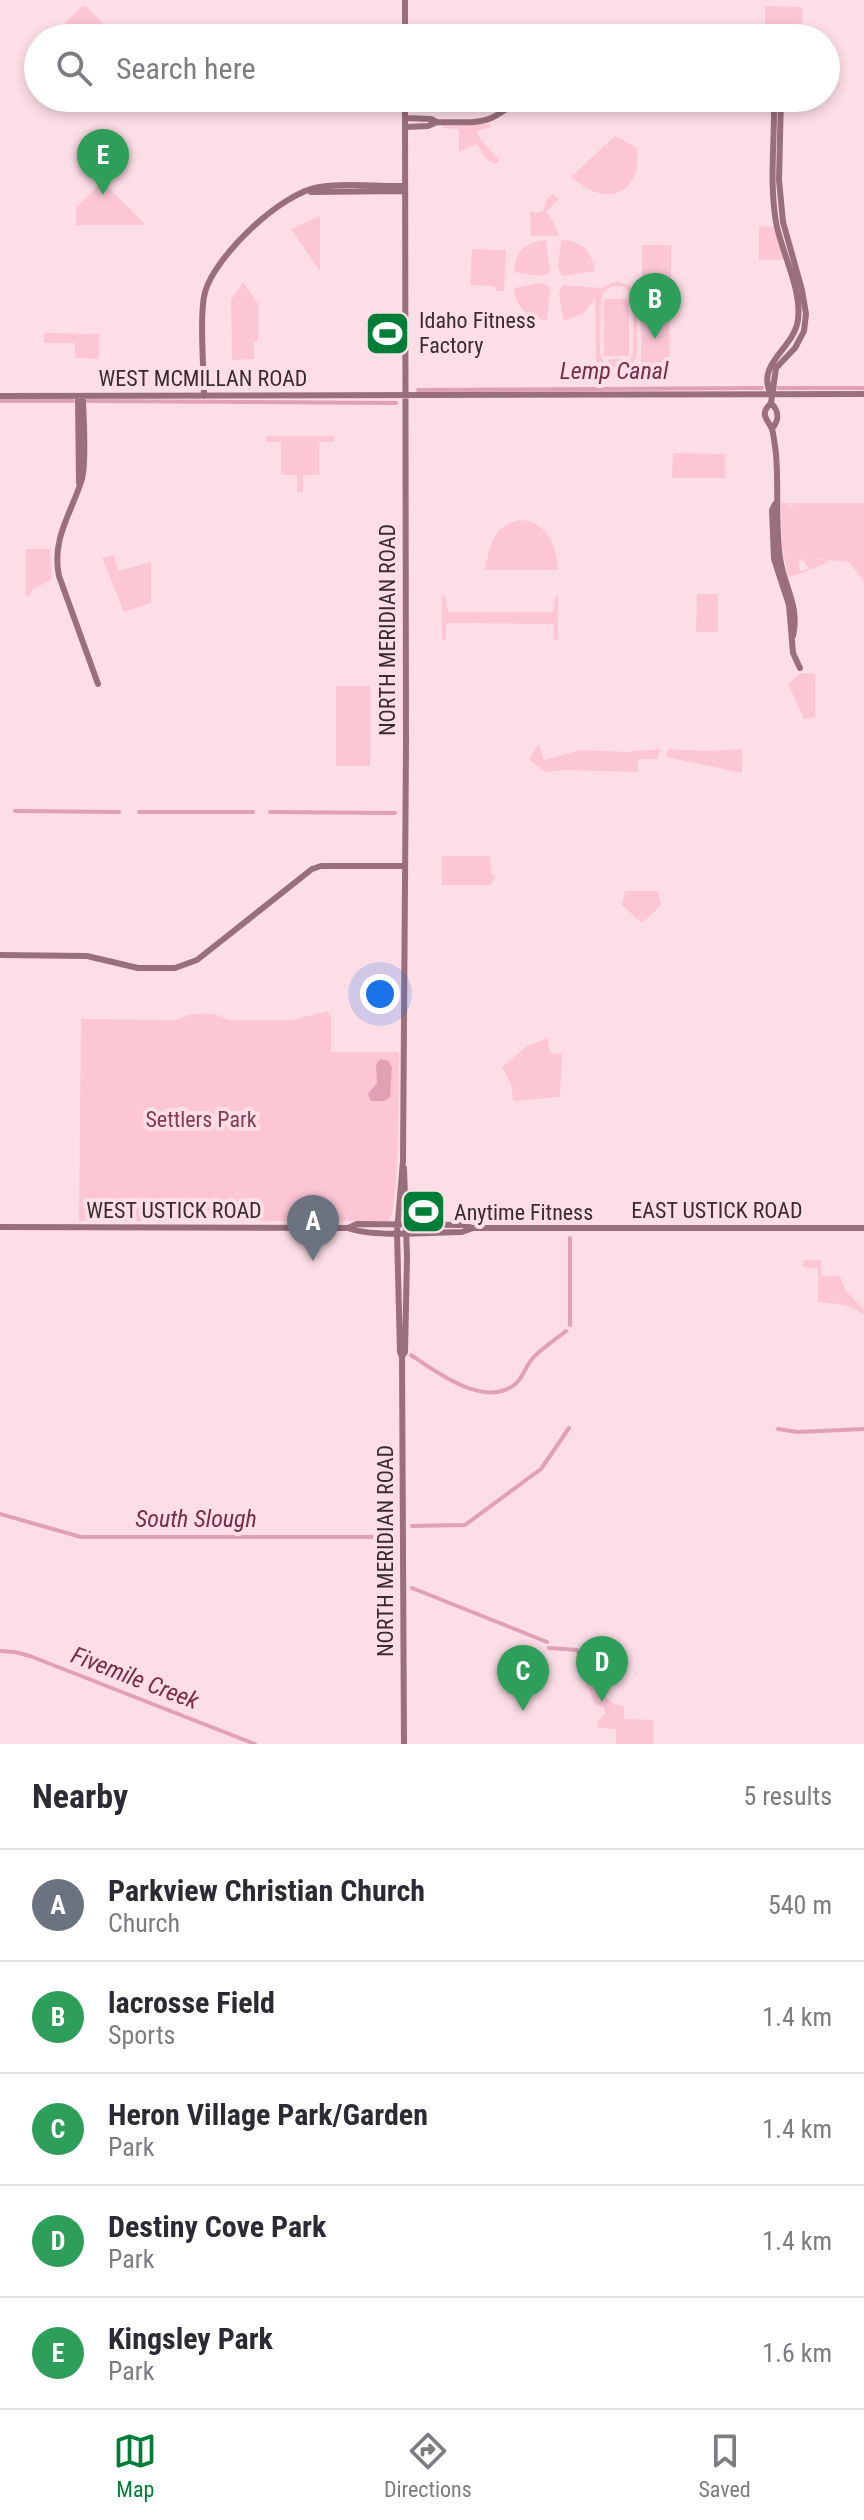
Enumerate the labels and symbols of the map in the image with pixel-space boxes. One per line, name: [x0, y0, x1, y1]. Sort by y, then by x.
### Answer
pin: E: [77, 129, 129, 195]
pin: B: [629, 273, 681, 339]
place label: Idaho Fitness Factory: [419, 308, 536, 358]
sports icon: Idaho Fitness Factory: [364, 309, 412, 357]
water label: Lemp Canal: [560, 357, 669, 385]
street label: WEST MCMILLAN ROAD: [99, 366, 307, 391]
street label: NORTH MERIDIAN ROAD: [375, 524, 400, 736]
your location: [360, 974, 400, 1014]
park label: Settlers Park: [145, 1107, 257, 1132]
sports icon: Anytime Fitness: [399, 1188, 447, 1236]
pin: A: [287, 1195, 339, 1261]
street label: WEST USTICK ROAD: [86, 1198, 262, 1223]
street label: EAST USTICK ROAD: [631, 1198, 803, 1223]
place label: Anytime Fitness: [454, 1200, 593, 1225]
street label: NORTH MERIDIAN ROAD: [373, 1445, 398, 1657]
water label: South Slough: [135, 1505, 257, 1533]
pin: D: [576, 1636, 628, 1702]
water label: Fivemile Creek: [67, 1641, 203, 1715]
pin: C: [497, 1645, 549, 1711]

